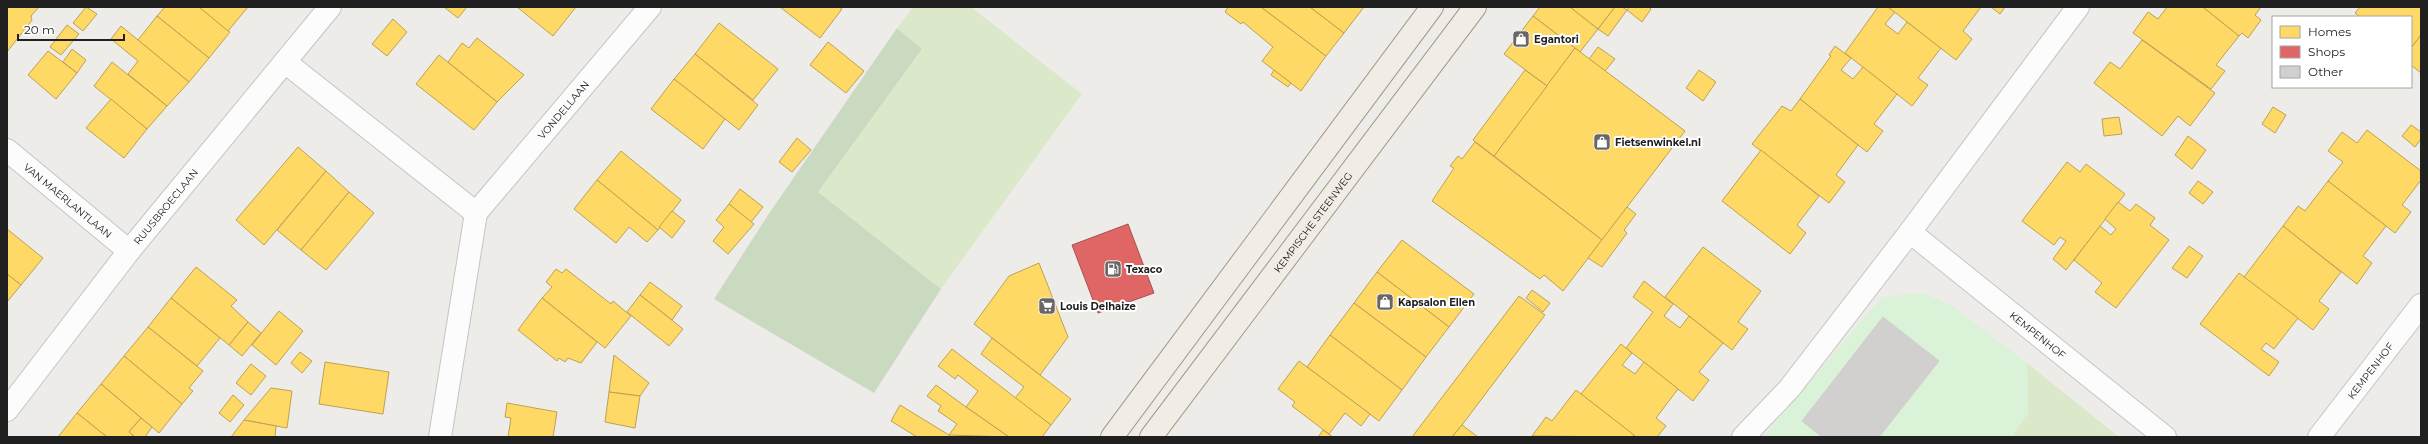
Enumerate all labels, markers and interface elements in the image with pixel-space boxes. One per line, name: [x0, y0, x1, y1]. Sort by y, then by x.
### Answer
scale bar: [18, 16, 124, 42]
legend: [2272, 16, 2412, 88]
text: 20 m: [24, 22, 55, 37]
text: Homes: [2308, 24, 2351, 39]
shop icon: Egantori: [1511, 29, 1531, 49]
place label: Egantori: [1534, 33, 1579, 46]
text: Shops: [2308, 44, 2345, 59]
text: Other: [2308, 64, 2343, 79]
street label: VONDELLAAN: [535, 78, 592, 142]
shop icon: Fietsenwinkel.nl: [1592, 132, 1612, 152]
place label: Fietsenwinkel.nl: [1615, 136, 1701, 149]
street label: VAN MAERLANTLAAN: [21, 160, 115, 241]
street label: RUUSBROECLAAN: [131, 166, 201, 247]
street label: KEMPISCHE STEENWEG: [1271, 169, 1355, 275]
fuel station icon: Texaco: [1103, 259, 1123, 279]
place label: Texaco: [1126, 263, 1163, 276]
shop icon: Kapsalon Ellen: [1375, 292, 1395, 312]
supermarket icon: Louis Delhaize: [1037, 296, 1057, 316]
place label: Kapsalon Ellen: [1398, 296, 1475, 309]
place label: Louis Delhaize: [1060, 300, 1136, 313]
street label: KEMPENHOF: [2007, 308, 2068, 361]
street label: KEMPENHOF: [2344, 340, 2396, 401]

